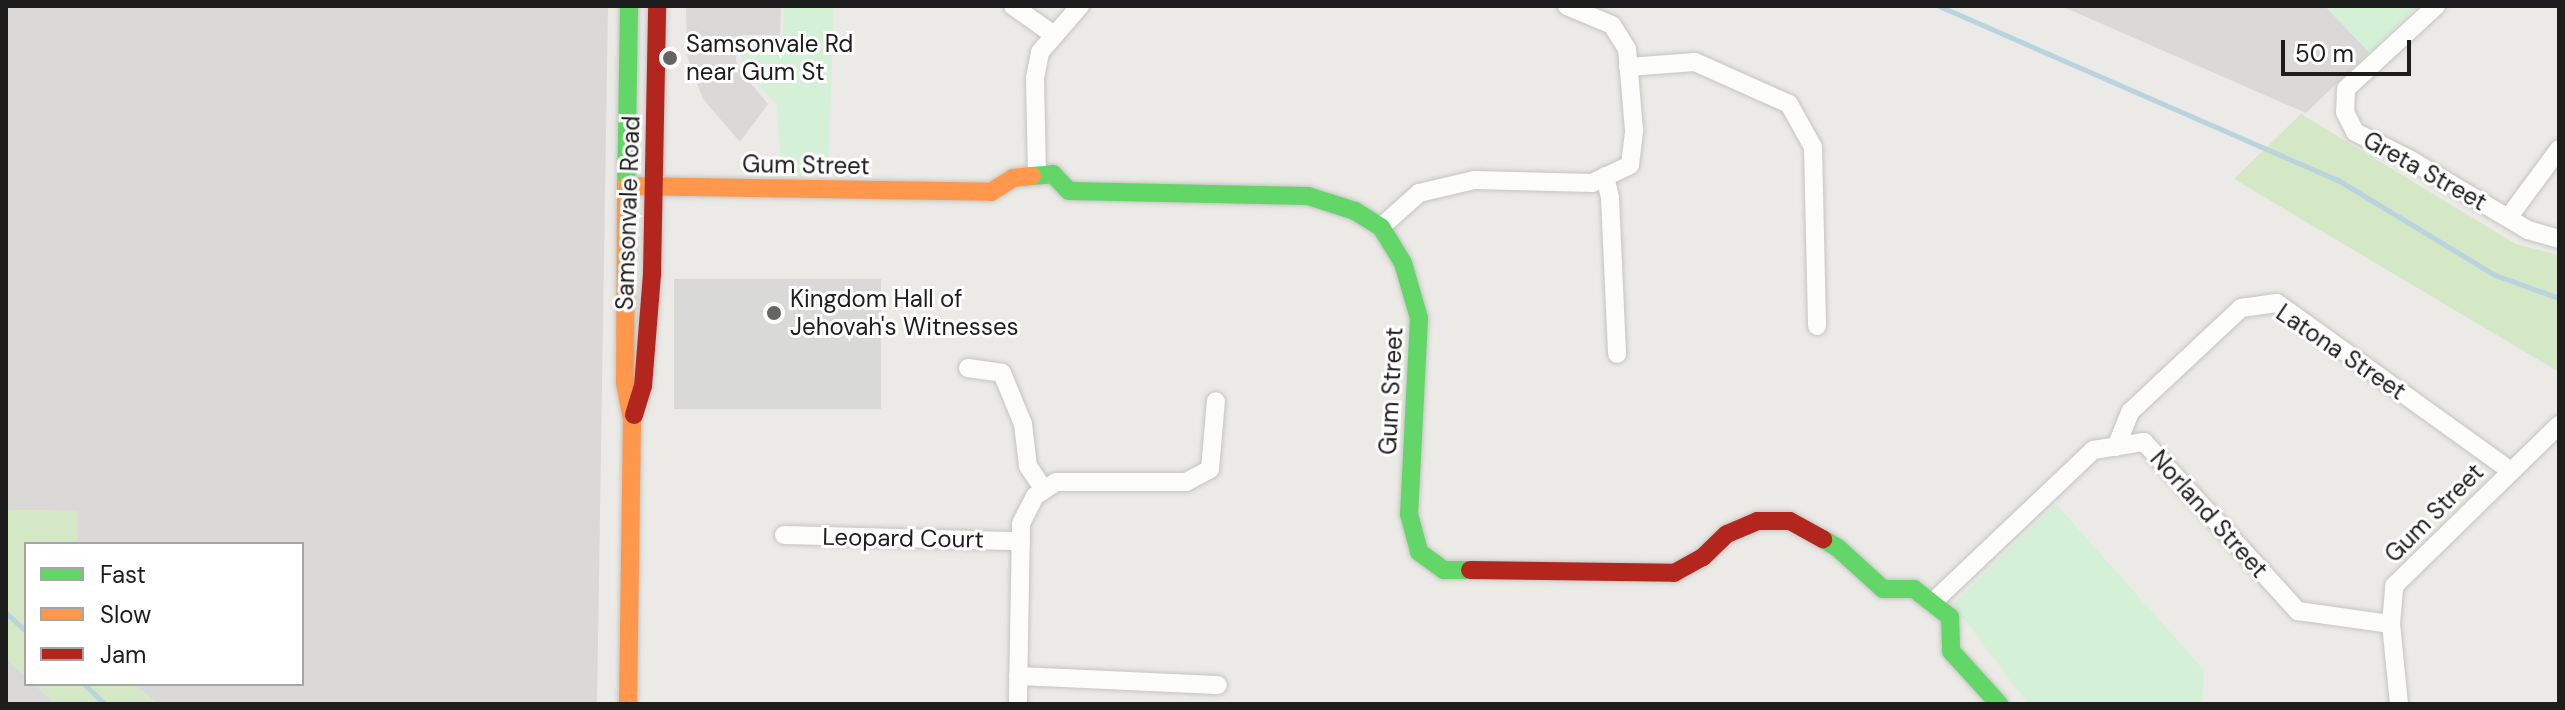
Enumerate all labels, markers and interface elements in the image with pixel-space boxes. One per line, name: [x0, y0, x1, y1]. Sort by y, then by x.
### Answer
scale bar: [2285, 24, 2415, 74]
place label: Samsonvale Rd near Gum St: [686, 30, 853, 86]
text: 50 m: [2295, 38, 2354, 69]
marker: Samsonvale Rd near Gum St: [661, 49, 679, 67]
street label: Samsonvale Road: [610, 115, 646, 311]
street label: Greta Street: [2358, 125, 2492, 217]
street label: Gum Street: [742, 149, 870, 181]
place label: Kingdom Hall of Jehovah's Witnesses: [790, 285, 1019, 341]
street label: Latona Street: [2271, 298, 2411, 406]
marker: Kingdom Hall of Jehovah's Witnesses: [765, 304, 783, 322]
street label: Gum Street: [1373, 326, 1409, 456]
street label: Norland Street: [2144, 444, 2274, 584]
street label: Gum Street: [2379, 458, 2489, 568]
street label: Leopard Court: [822, 522, 984, 554]
legend: [24, 542, 304, 686]
text: Fast: [100, 559, 146, 590]
text: Slow: [100, 599, 151, 630]
text: Jam: [100, 639, 146, 670]

